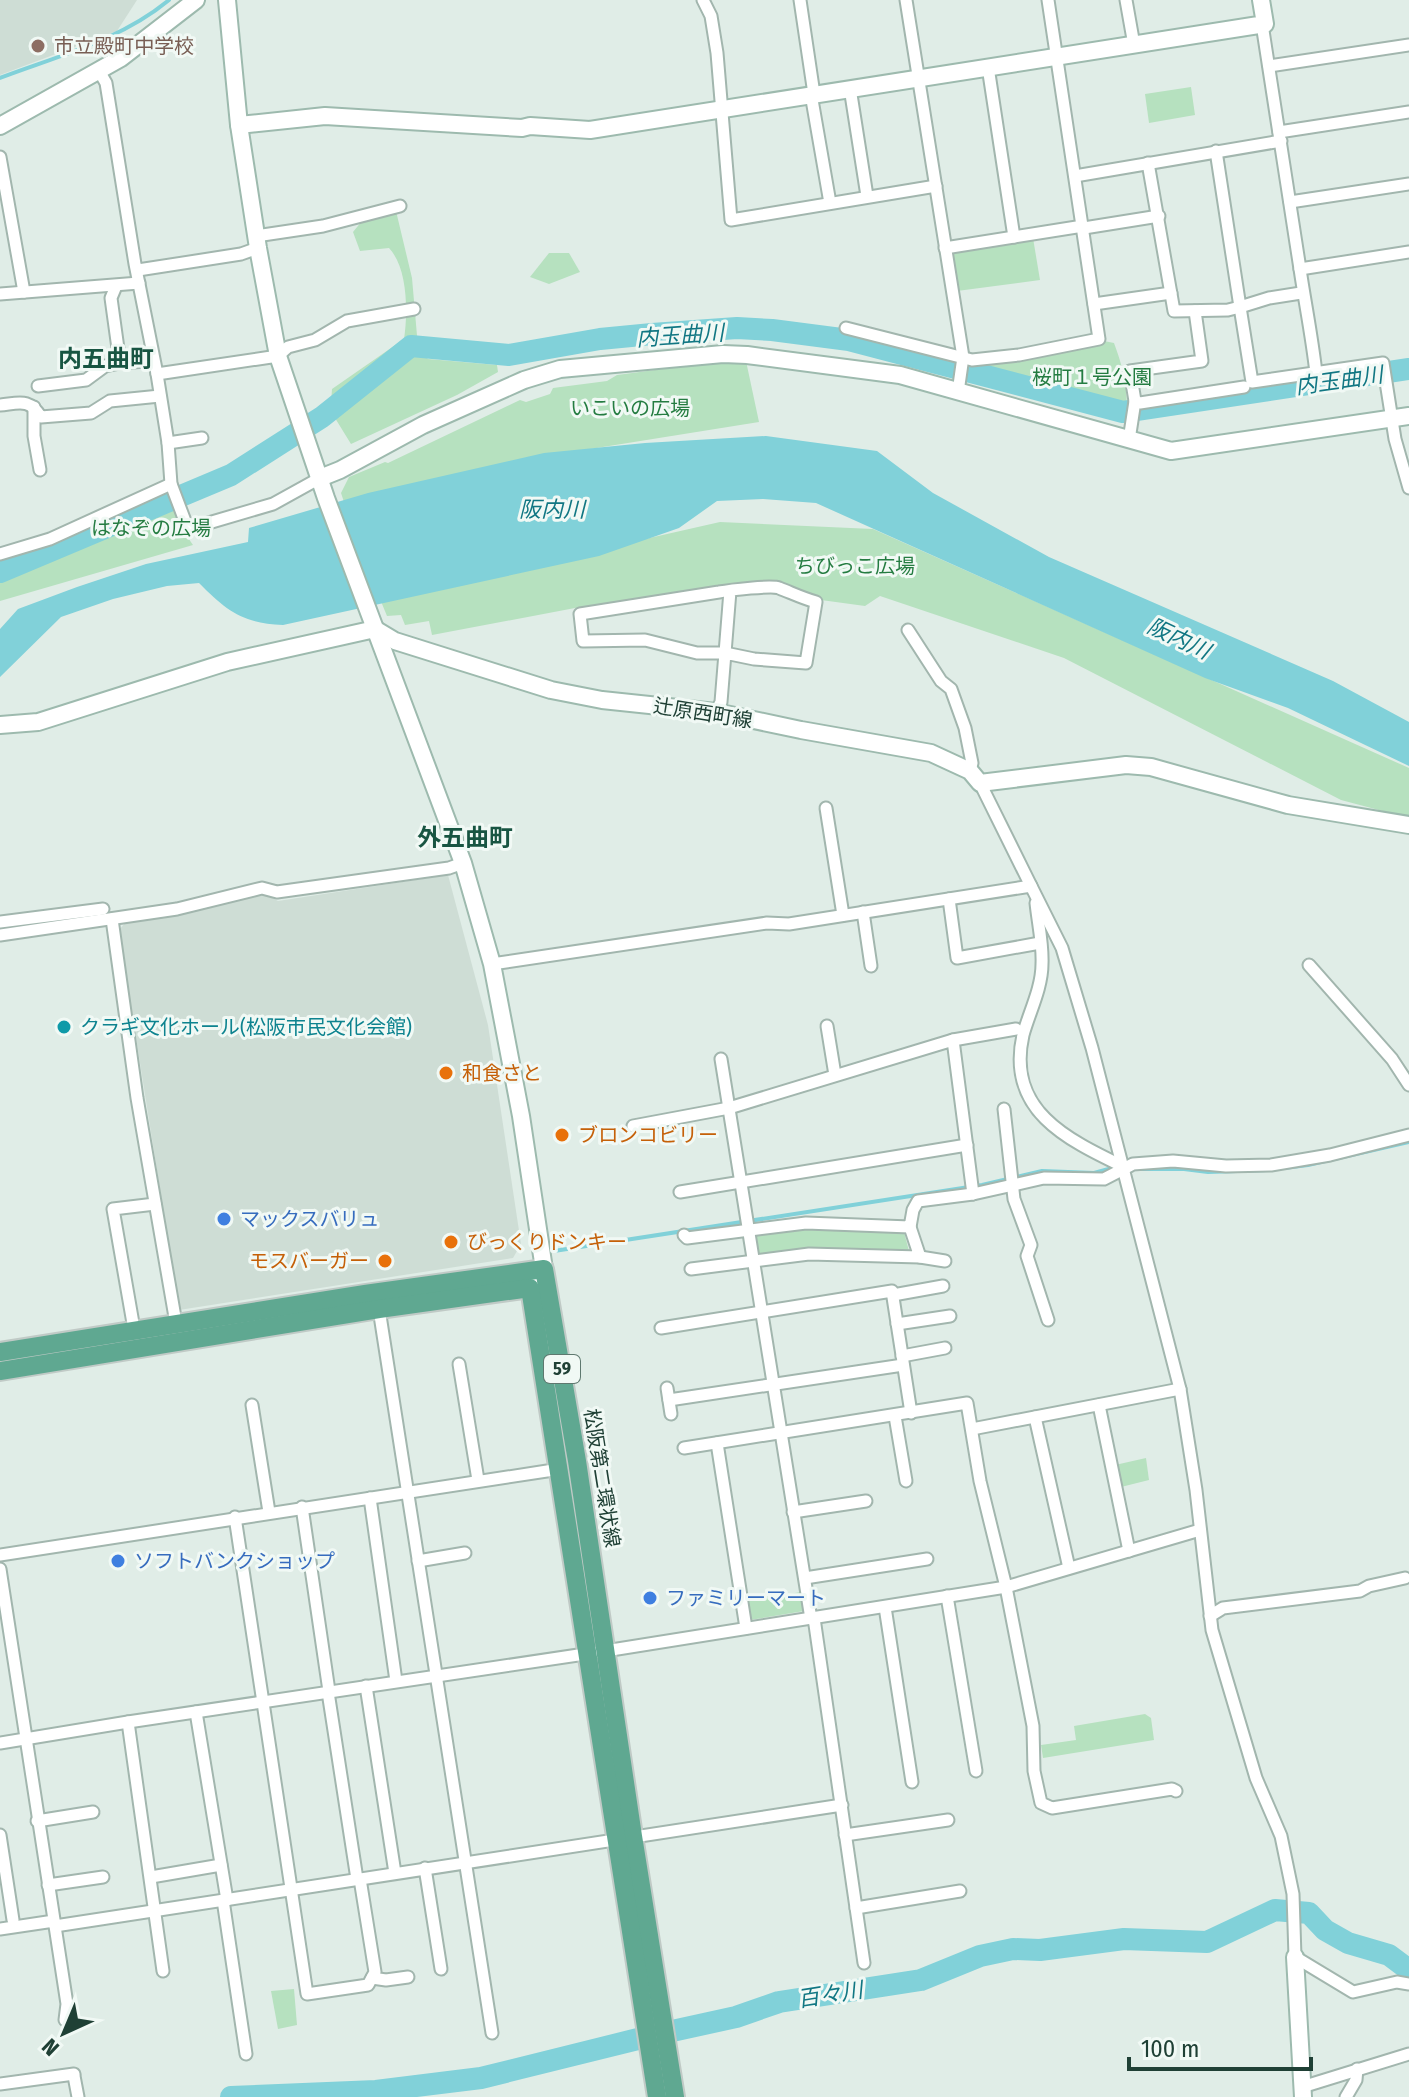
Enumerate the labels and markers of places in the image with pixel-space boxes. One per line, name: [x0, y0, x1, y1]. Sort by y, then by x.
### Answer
place label: 市立殿町中学校: [54, 34, 194, 58]
marker: 市立殿町中学校: [29, 37, 47, 55]
place label: クラギ文化ホール(松阪市民文化会館): [80, 1015, 412, 1039]
marker: クラギ文化ホール(松阪市民文化会館): [55, 1018, 73, 1036]
place label: 和食さと: [462, 1061, 542, 1085]
marker: 和食さと: [437, 1064, 455, 1082]
place label: ブロンコビリー: [578, 1123, 718, 1147]
marker: ブロンコビリー: [553, 1126, 571, 1144]
place label: マックスバリュ: [240, 1207, 379, 1231]
marker: マックスバリュ: [215, 1210, 233, 1228]
place label: びっくりドンキー: [467, 1230, 627, 1254]
marker: びっくりドンキー: [442, 1233, 460, 1251]
place label: モスバーガー: [249, 1249, 369, 1273]
marker: モスバーガー: [376, 1252, 394, 1270]
place label: ソフトバンクショップ: [134, 1549, 335, 1573]
marker: ソフトバンクショップ: [109, 1552, 127, 1570]
place label: ファミリーマート: [666, 1586, 826, 1610]
marker: ファミリーマート: [641, 1589, 659, 1607]

